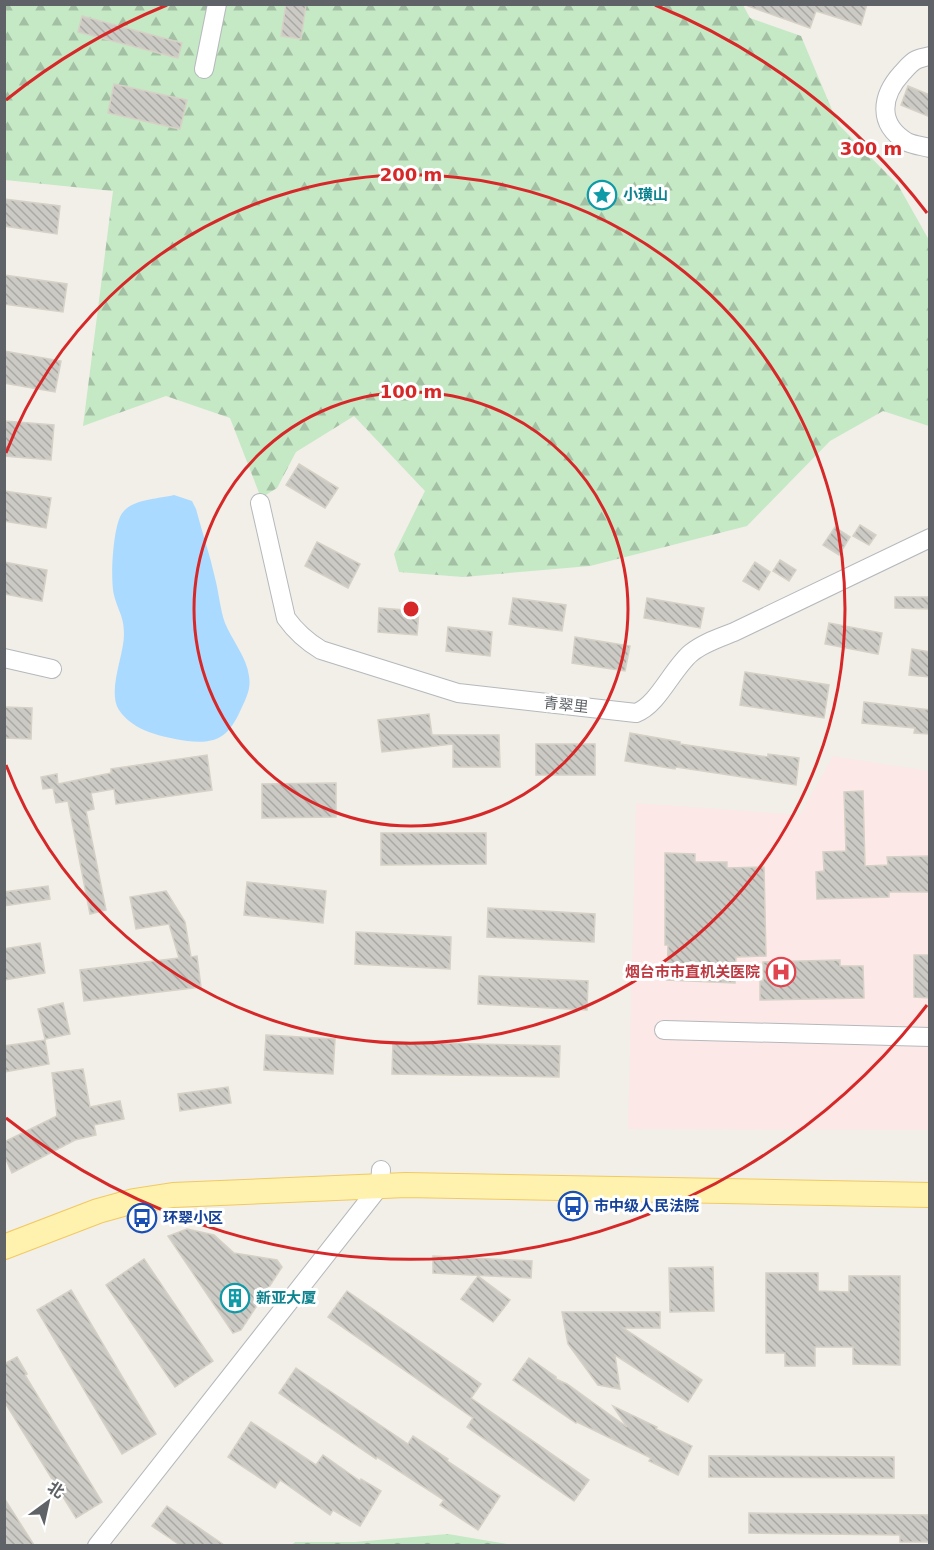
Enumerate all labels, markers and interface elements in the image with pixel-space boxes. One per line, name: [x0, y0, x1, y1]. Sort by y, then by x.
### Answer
text: 300 m: [840, 138, 902, 159]
text: 200 m: [380, 164, 442, 185]
place icon: 小璜山: [586, 179, 618, 211]
place label: 小璜山: [623, 186, 668, 204]
text: 100 m: [380, 381, 442, 402]
centre of rings: [401, 599, 421, 619]
street label: 青翠里: [543, 694, 589, 716]
hospital icon: 烟台市市直机关医院: [765, 956, 797, 988]
place label: 烟台市市直机关医院: [625, 963, 760, 981]
bus stop icon: 市中级人民法院: [557, 1190, 589, 1222]
place label: 市中级人民法院: [594, 1197, 699, 1215]
bus stop icon: 环翠小区: [126, 1202, 158, 1234]
place label: 环翠小区: [163, 1209, 223, 1227]
building icon: 新亚大厦: [219, 1282, 251, 1314]
place label: 新亚大厦: [256, 1289, 316, 1307]
north arrow: [18, 1472, 78, 1532]
text: 北: [44, 1478, 68, 1502]

